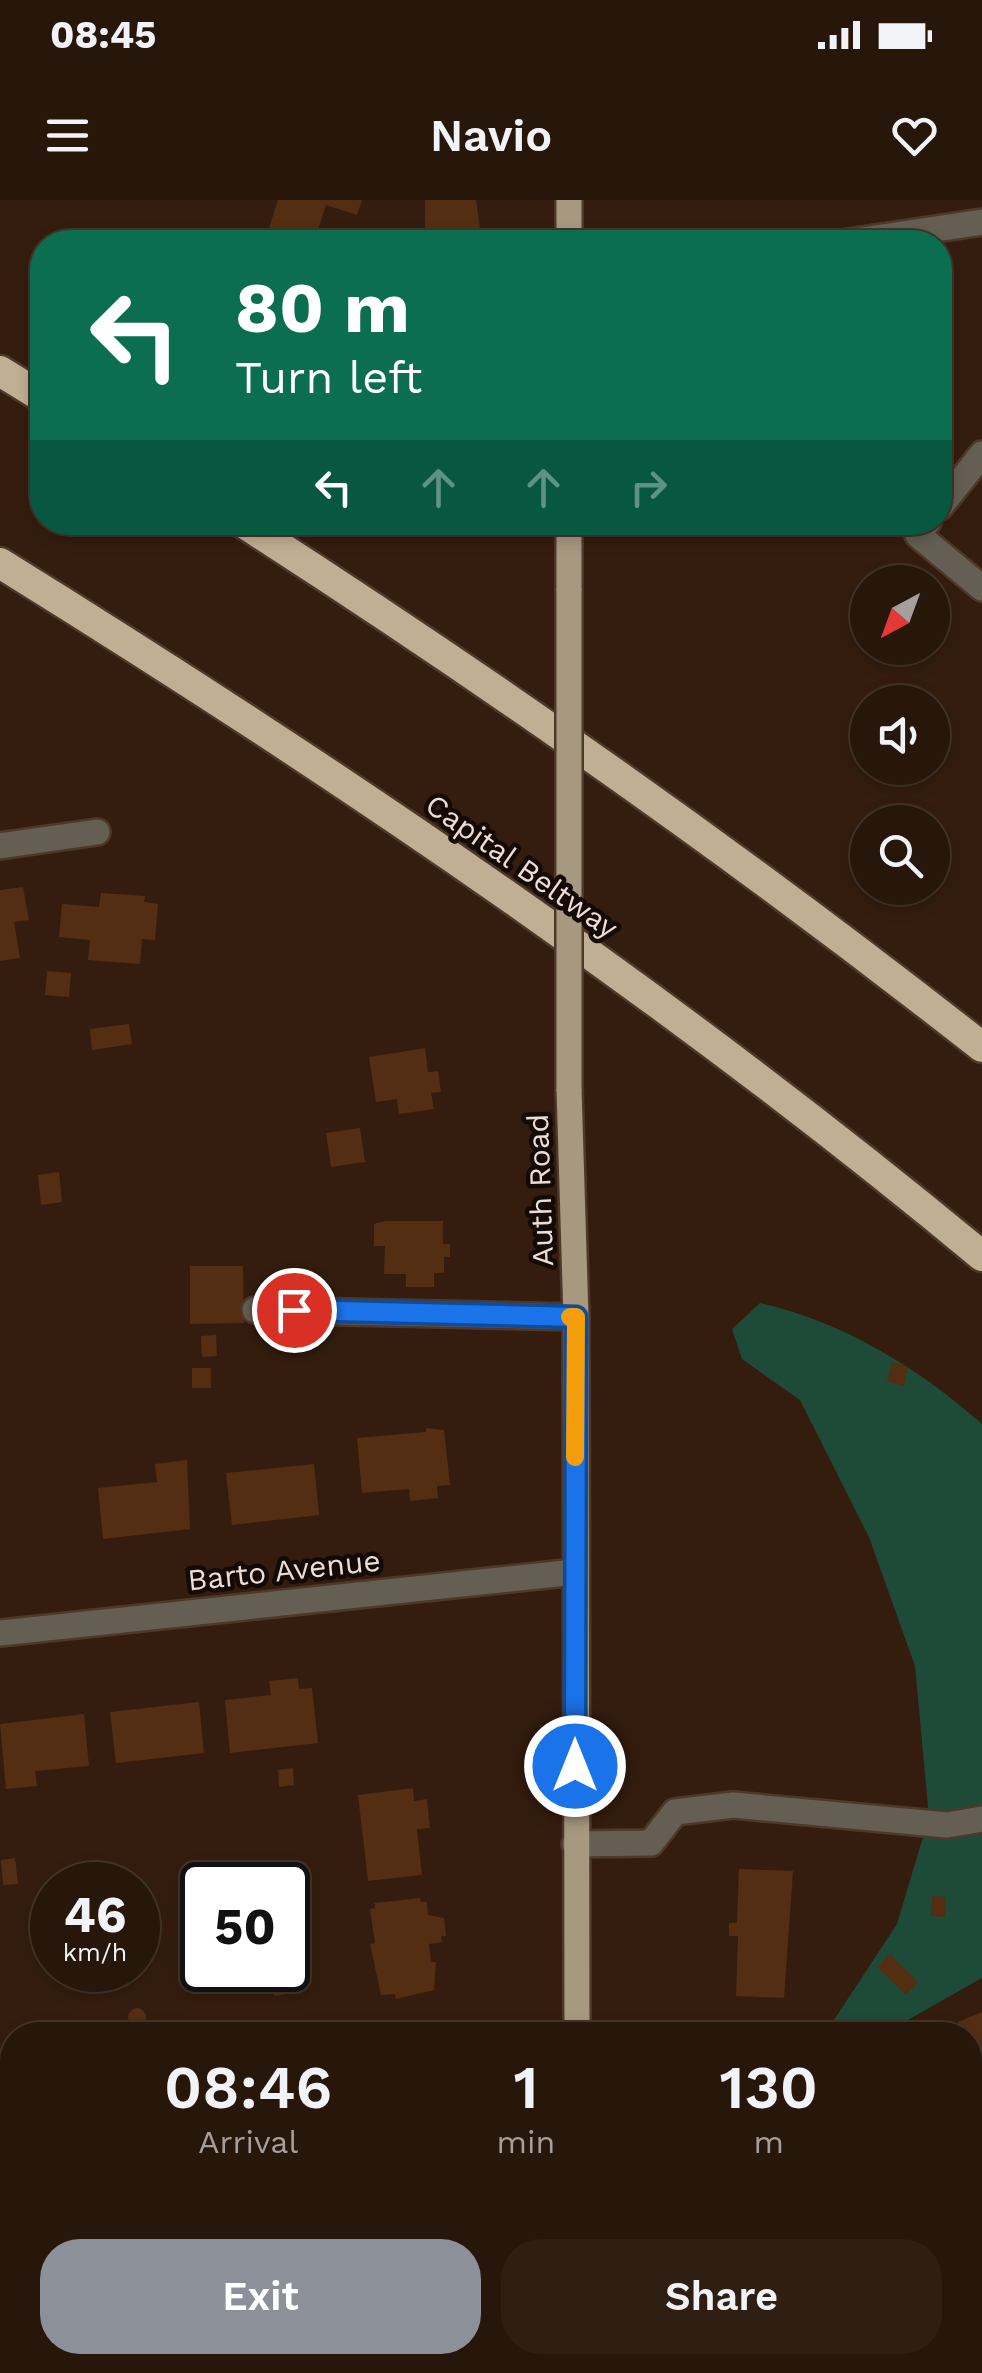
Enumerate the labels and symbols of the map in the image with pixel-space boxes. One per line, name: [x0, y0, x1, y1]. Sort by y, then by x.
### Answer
north arrow: [850, 565, 950, 665]
street label: Capital Beltway: [419, 787, 625, 946]
street label: Auth Road: [520, 1113, 560, 1267]
pin: [252, 1268, 337, 1353]
street label: Barto Avenue: [186, 1542, 382, 1598]
position arrow: [523, 1714, 627, 1818]
speed limit sign: 50: [180, 1862, 310, 1992]

